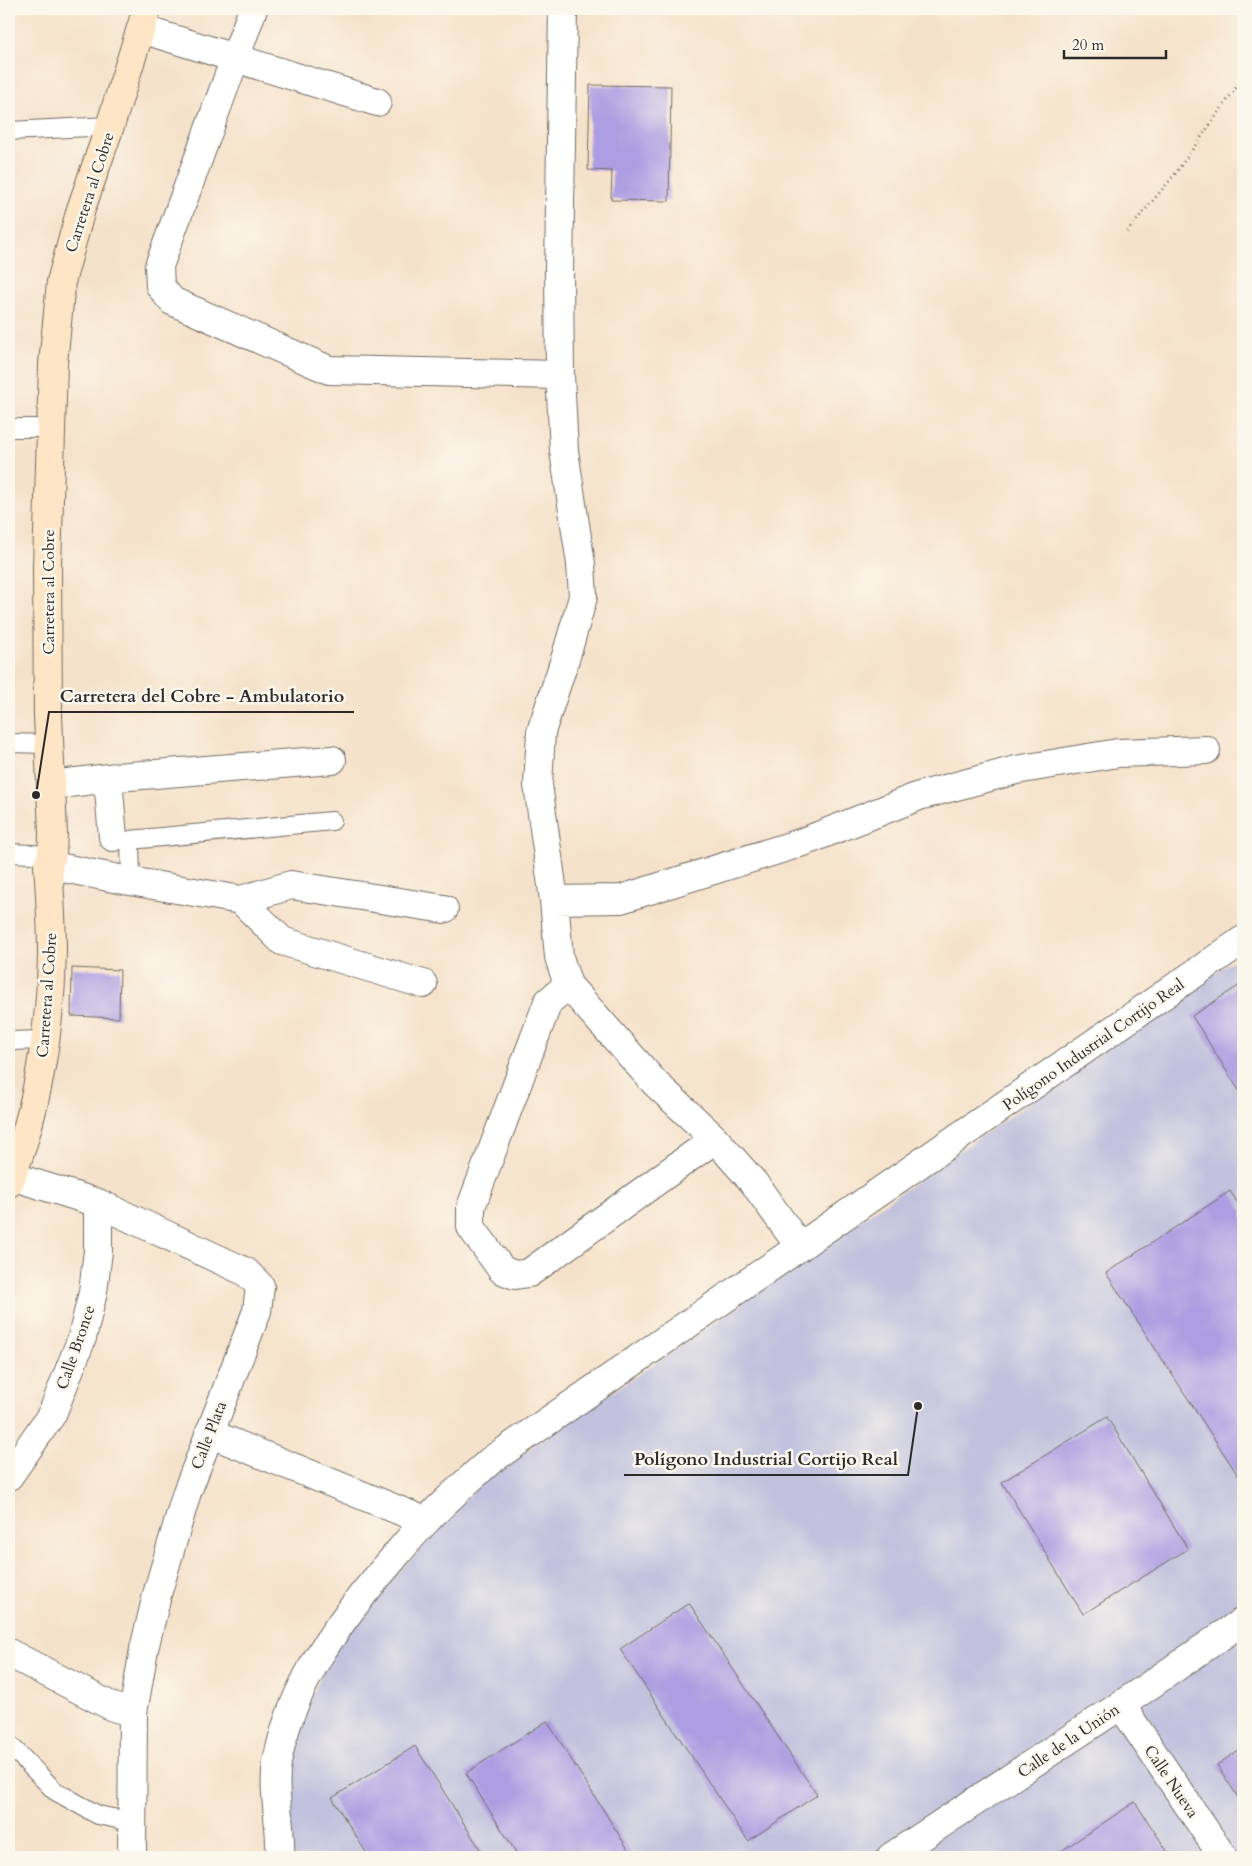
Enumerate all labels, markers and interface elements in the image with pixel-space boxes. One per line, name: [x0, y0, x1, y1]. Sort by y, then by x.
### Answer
scale bar: [1064, 28, 1167, 60]
text: 20 m: [1072, 35, 1104, 55]
street label: Carretera al Cobre: [60, 129, 120, 255]
street label: Carretera al Cobre: [38, 529, 60, 655]
callout: Carretera del Cobre - Ambulatorio: [49, 679, 354, 712]
text: Carretera del Cobre - Ambulatorio: [60, 684, 344, 709]
street label: Carretera al Cobre: [32, 932, 62, 1058]
street label: Polígono Industrial Cortijo Real: [998, 973, 1189, 1116]
street label: Calle Bronce: [51, 1302, 101, 1392]
street label: Calle Plata: [186, 1398, 232, 1473]
callout: Polígono Industrial Cortijo Real: [624, 1442, 908, 1475]
text: Polígono Industrial Cortijo Real: [634, 1447, 898, 1472]
street label: Calle de la Unión: [1013, 1699, 1124, 1783]
street label: Calle Nueva: [1139, 1741, 1204, 1822]

